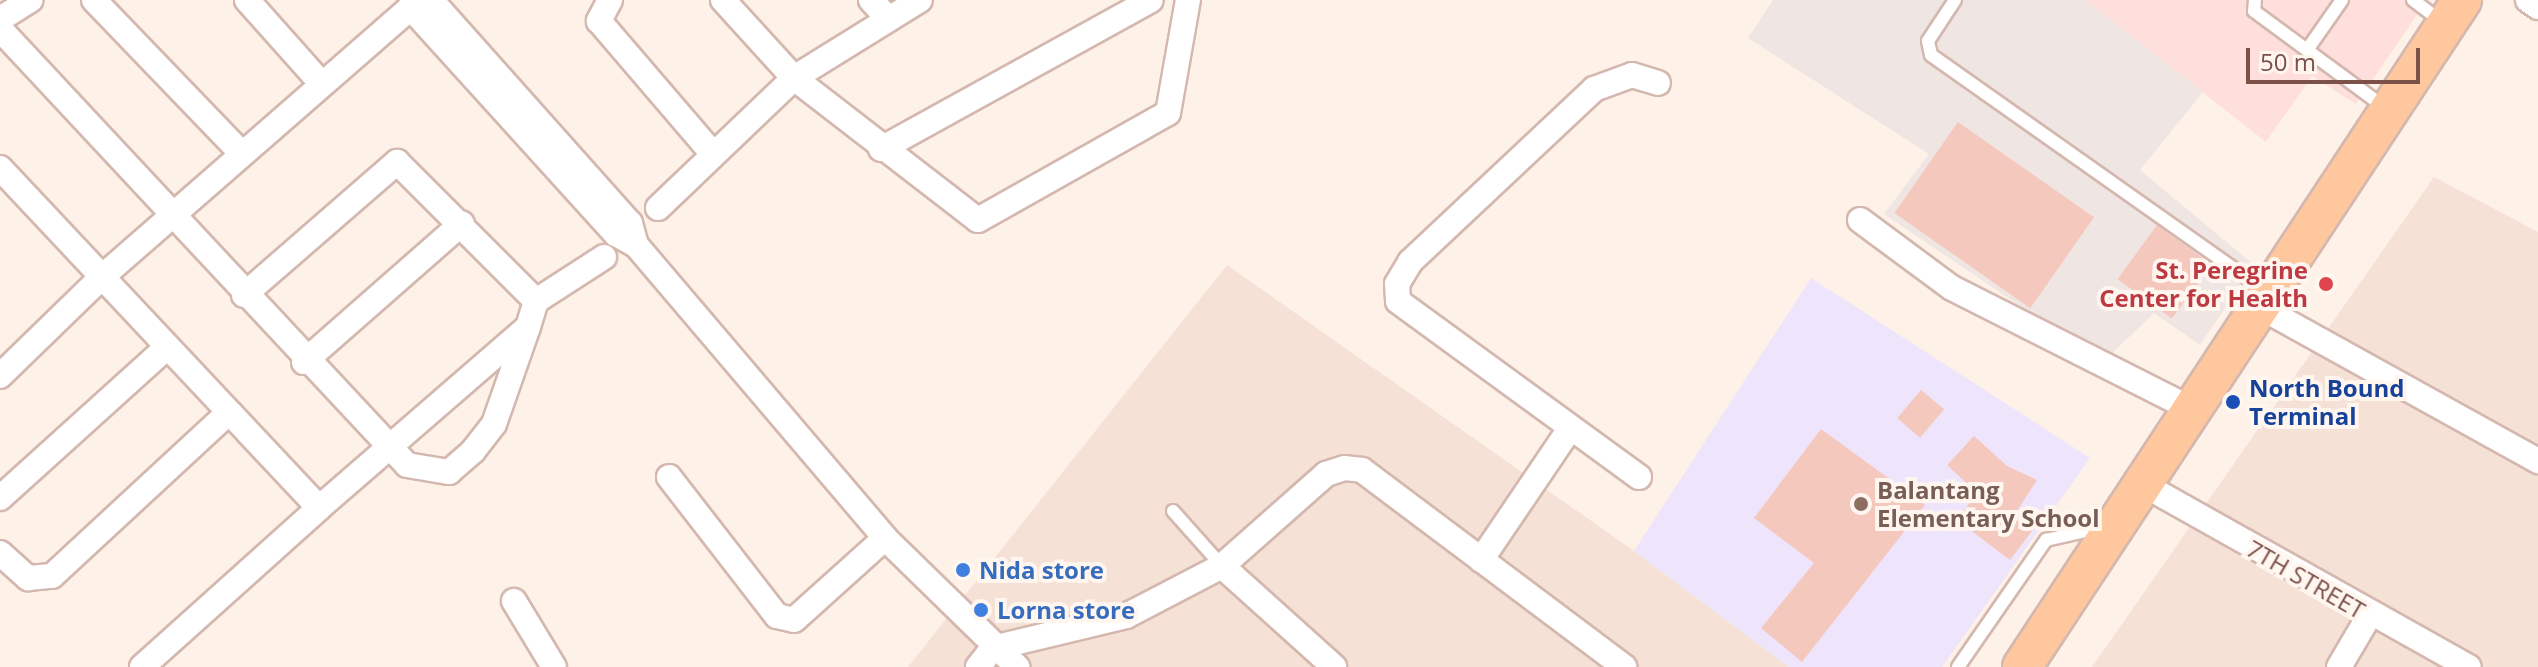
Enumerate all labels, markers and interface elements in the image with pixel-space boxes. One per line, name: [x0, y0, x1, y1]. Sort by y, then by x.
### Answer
scale bar: [2250, 32, 2424, 82]
text: 50 m: [2260, 45, 2316, 78]
place label: St. Peregrine Center for Health: [2099, 256, 2308, 312]
marker: St. Peregrine Center for Health: [2315, 273, 2337, 295]
place label: North Bound Terminal: [2249, 374, 2404, 430]
marker: North Bound Terminal: [2224, 393, 2242, 411]
place label: Balantang Elementary School: [1877, 476, 2100, 532]
marker: Balantang Elementary School: [1852, 495, 1870, 513]
street label: 7TH STREET: [2242, 534, 2370, 624]
place label: Nida store: [979, 556, 1104, 584]
marker: Nida store: [954, 561, 972, 579]
place label: Lorna store: [997, 596, 1135, 624]
marker: Lorna store: [972, 601, 990, 619]

